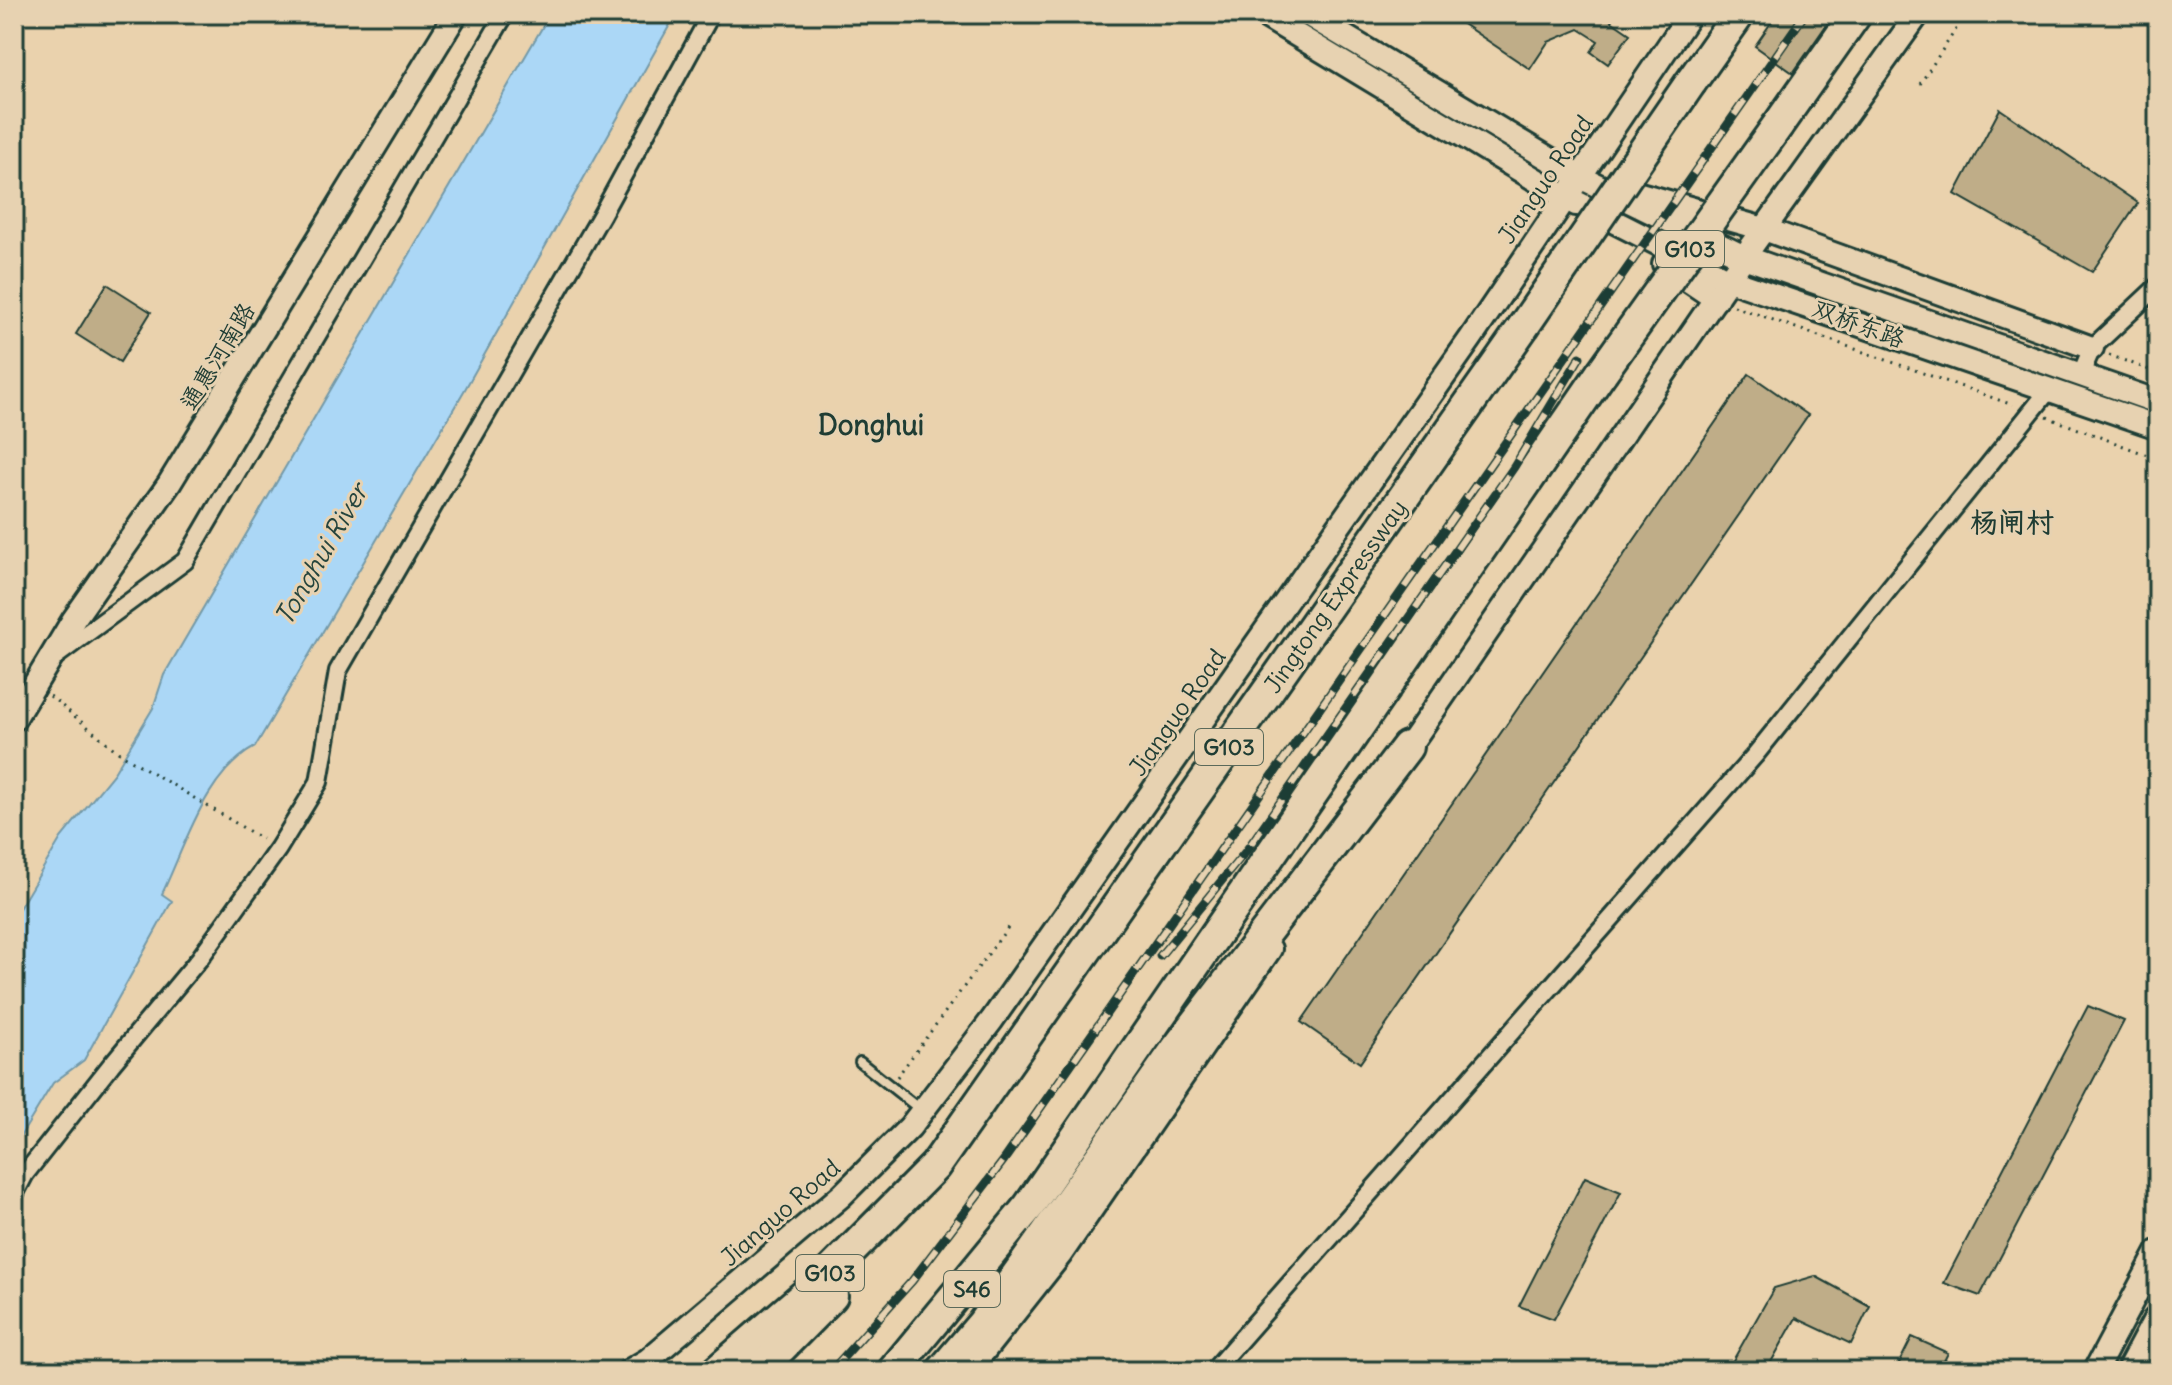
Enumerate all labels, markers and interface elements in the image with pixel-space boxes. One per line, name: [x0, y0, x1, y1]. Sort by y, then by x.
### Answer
street label: Jianguo Road: [1491, 109, 1599, 249]
road number: G103: [1656, 231, 1724, 267]
street label: 双桥东路: [1809, 292, 1909, 354]
street label: 通惠河南路: [173, 297, 261, 415]
district label: Donghui: [818, 407, 924, 443]
water label: Tonghui River: [267, 475, 376, 631]
street label: Jingtong Expressway: [1257, 494, 1413, 698]
district label: 杨闸村: [1970, 504, 2054, 540]
street label: Jianguo Road: [1122, 643, 1232, 781]
road number: G103: [1195, 729, 1263, 765]
street label: Jianguo Road: [714, 1152, 846, 1272]
road number: G103: [796, 1255, 864, 1291]
road number: S46: [944, 1271, 1000, 1307]

